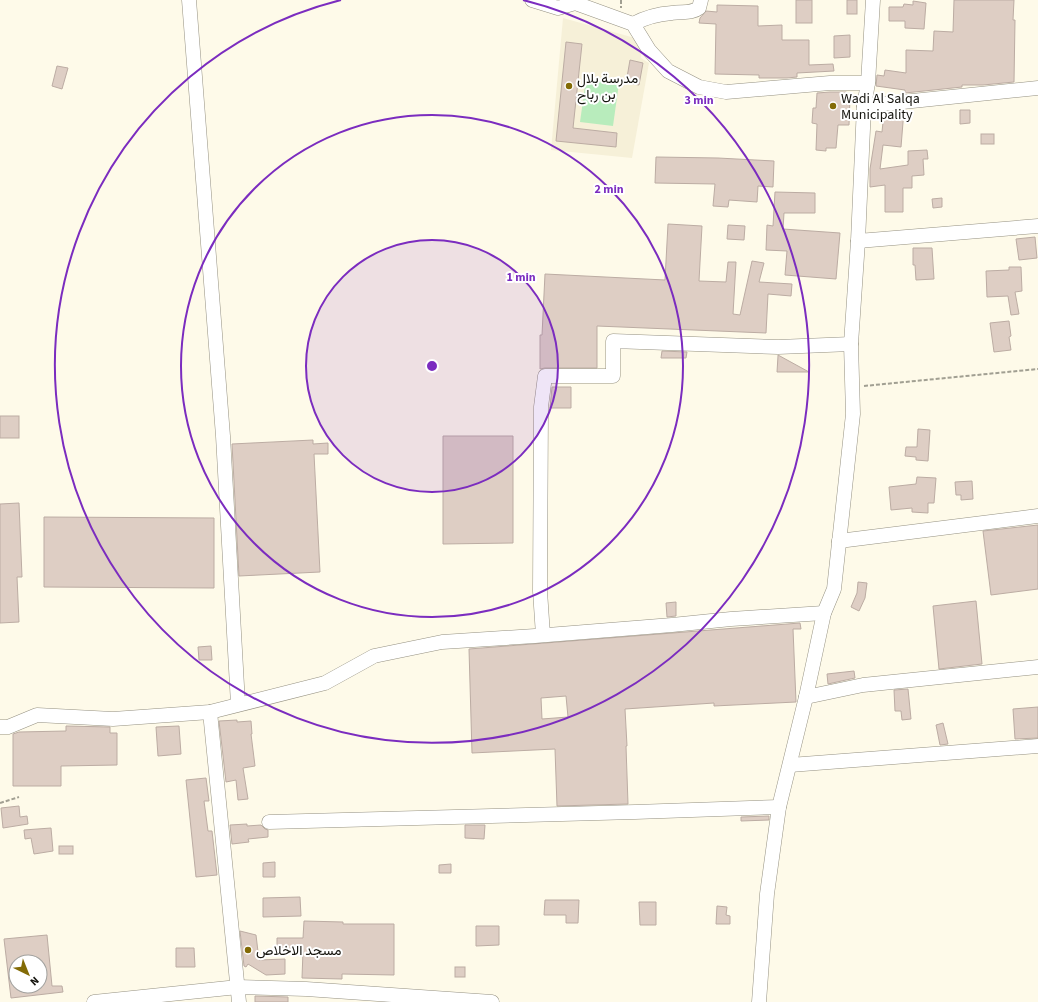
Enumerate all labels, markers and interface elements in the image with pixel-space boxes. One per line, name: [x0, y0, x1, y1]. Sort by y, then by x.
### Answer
place label: مدرسة بلال بن رباح: [577, 69, 638, 105]
marker: مدرسة بلال بن رباح: [564, 81, 574, 91]
place label: Wadi Al Salqa Municipality: [841, 89, 920, 125]
text: 3 min: [684, 92, 714, 109]
marker: Wadi Al Salqa Municipality: [828, 101, 838, 111]
text: 2 min: [594, 181, 624, 198]
text: 1 min: [506, 269, 536, 286]
centre of rings: [425, 359, 439, 373]
place label: مسجد الاخلاص: [256, 941, 342, 961]
marker: مسجد الاخلاص: [243, 945, 253, 955]
north arrow: [8, 954, 48, 994]
text: N: [27, 973, 42, 989]

